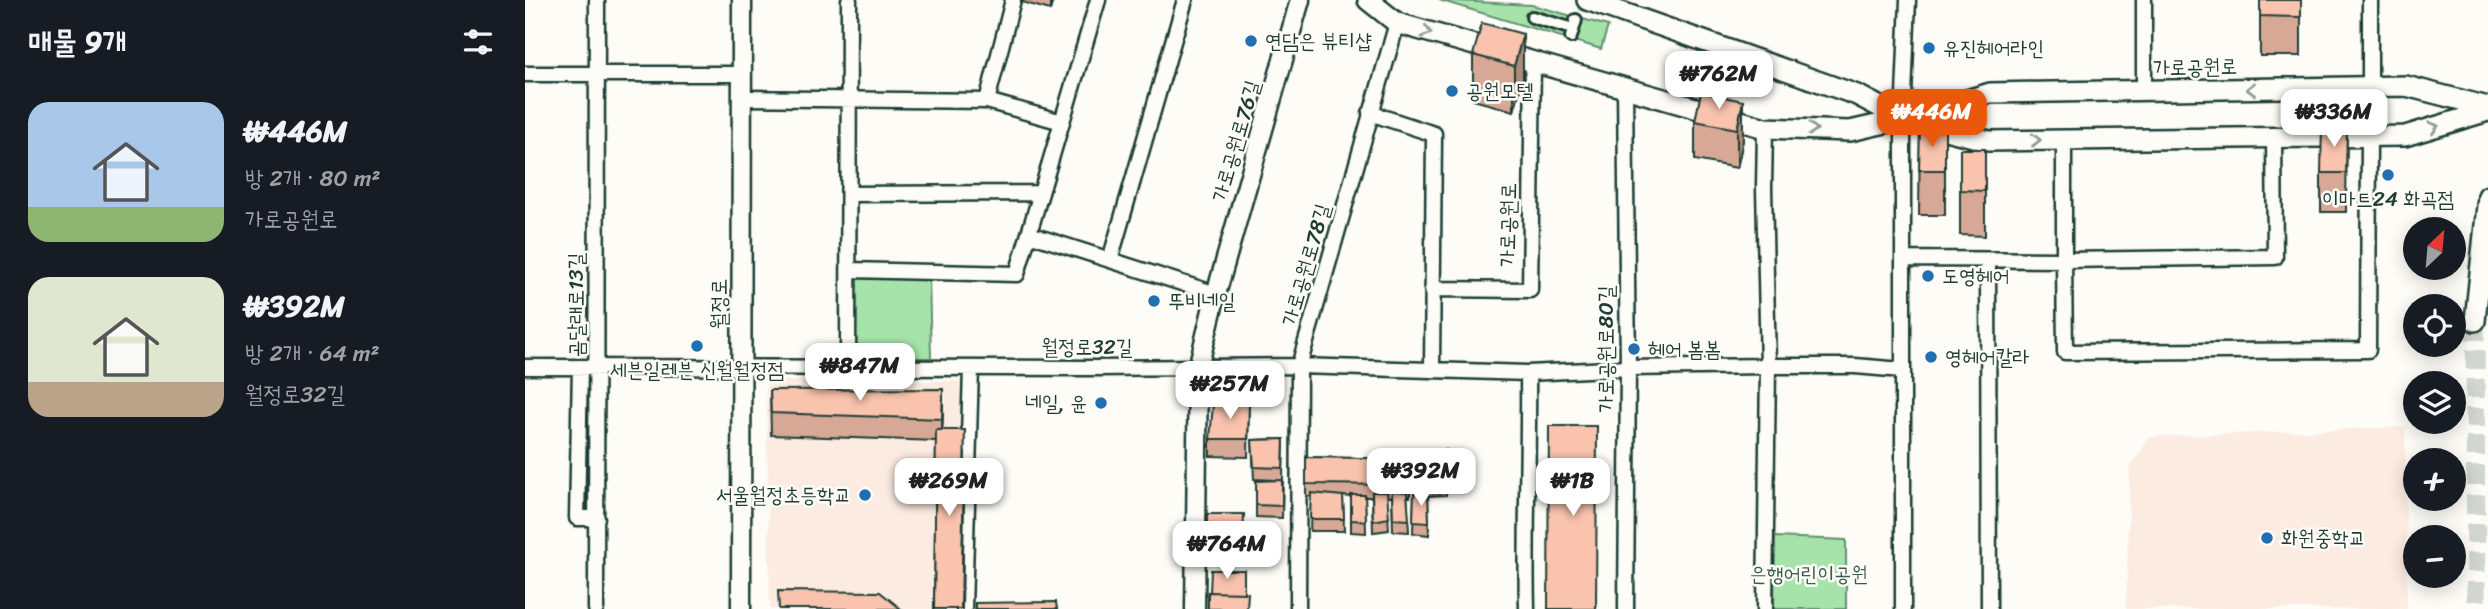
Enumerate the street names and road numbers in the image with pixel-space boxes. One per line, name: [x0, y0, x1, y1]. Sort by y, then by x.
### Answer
street label: 가로공원로: [2152, 47, 2238, 87]
street label: 가로공원로76길: [1200, 75, 1272, 206]
street label: 가로공원로: [1488, 182, 1528, 268]
street label: 가로공원로78길: [1270, 199, 1342, 331]
street label: 곰달래로13길: [557, 252, 595, 358]
street label: 월정로: [700, 279, 738, 329]
street label: 가로공원로80길: [1587, 285, 1625, 413]
street label: 월정로32길: [1041, 328, 1133, 366]

